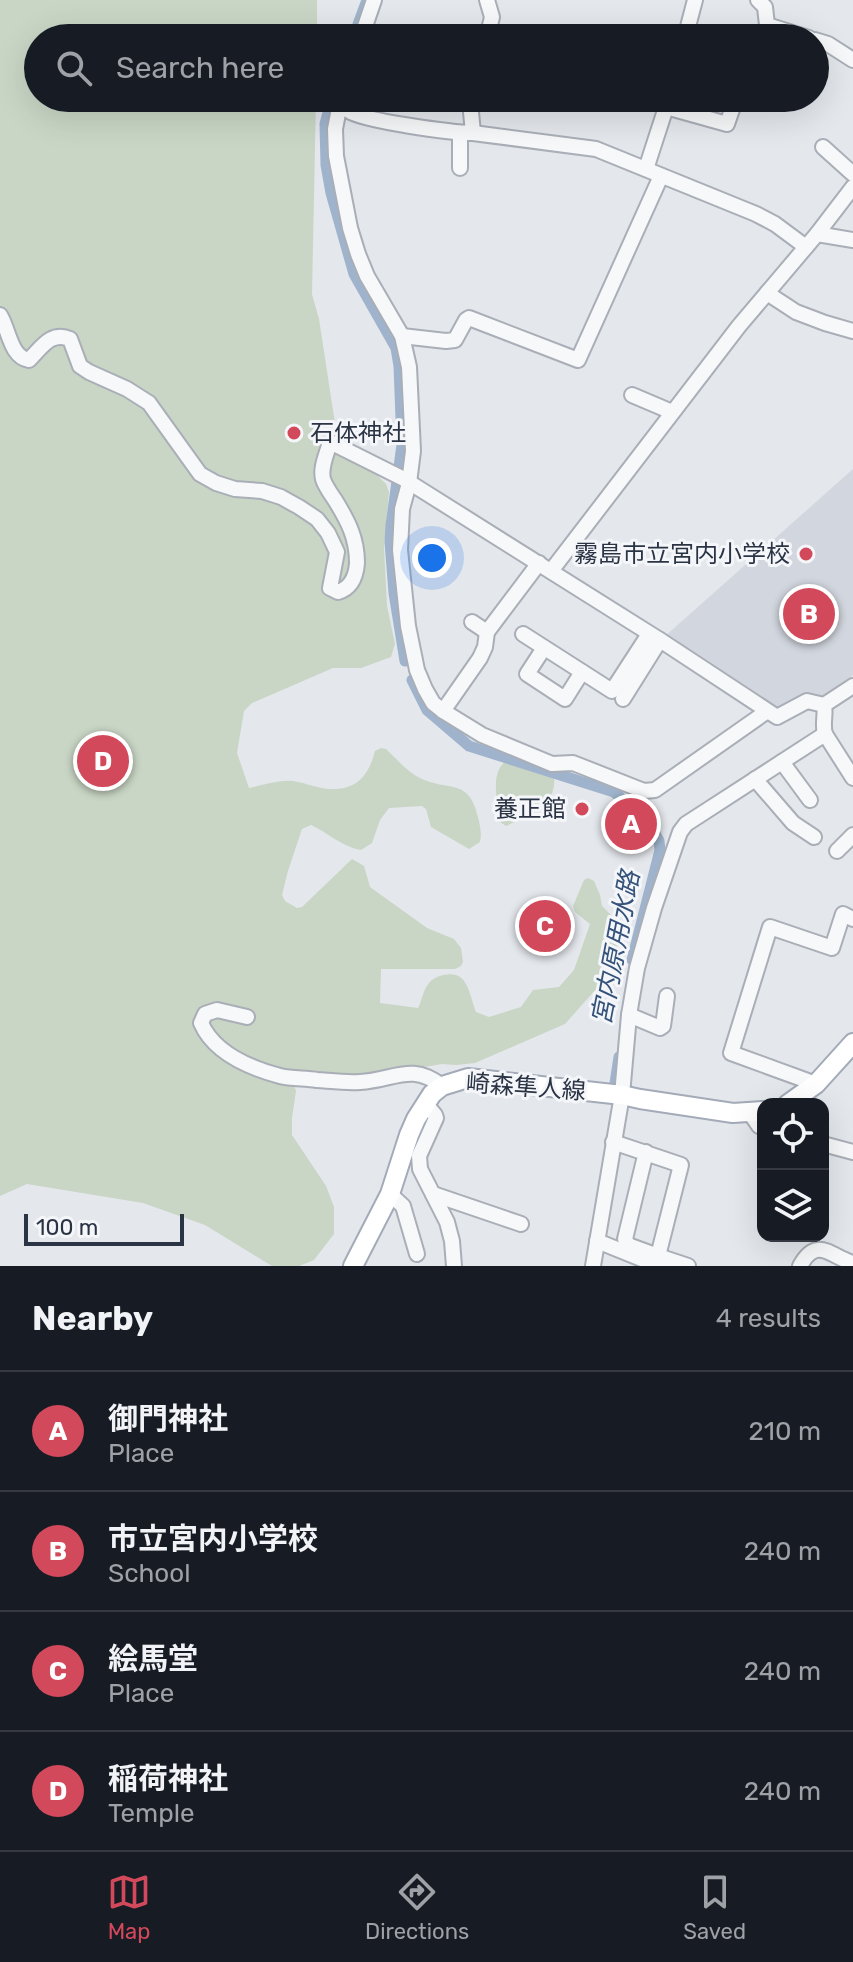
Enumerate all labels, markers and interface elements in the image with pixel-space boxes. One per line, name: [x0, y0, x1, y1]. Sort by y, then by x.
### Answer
search box: [24, 24, 829, 112]
icon: search: [52, 46, 96, 90]
text: Search here: [116, 50, 284, 86]
place label: 石体神社: [310, 419, 406, 447]
marker: 石体神社: [285, 424, 303, 442]
your location: [412, 538, 452, 578]
place label: 霧島市立宮内小学校: [574, 540, 790, 568]
marker: 霧島市立宮内小学校: [797, 545, 815, 563]
pin: B: [783, 584, 835, 644]
pin: D: [77, 731, 129, 791]
pin: A: [605, 794, 657, 854]
place label: 養正館: [494, 795, 566, 823]
marker: 養正館: [573, 800, 591, 818]
water label: 宮内原用水路: [586, 867, 646, 1028]
pin: C: [519, 896, 571, 956]
street label: 崎森隼人線: [465, 1069, 587, 1105]
map controls: [757, 1098, 829, 1242]
button: locate: [757, 1098, 829, 1170]
button: layers: [757, 1170, 829, 1242]
scale bar: [24, 1210, 184, 1246]
text: 100 m: [36, 1214, 98, 1241]
text: Nearby: [32, 1298, 153, 1339]
text: 4 results: [716, 1303, 821, 1334]
text: 御門神社: [108, 1401, 228, 1437]
text: A: [49, 1416, 67, 1447]
text: 210 m: [749, 1416, 821, 1447]
text: Place: [108, 1438, 174, 1469]
text: 市立宮内小学校: [108, 1521, 318, 1557]
text: B: [49, 1536, 67, 1567]
text: 240 m: [744, 1536, 821, 1567]
text: School: [108, 1558, 191, 1589]
text: 絵馬堂: [108, 1641, 198, 1677]
text: C: [49, 1656, 67, 1687]
text: 240 m: [744, 1656, 821, 1687]
text: Place: [108, 1678, 174, 1709]
text: 稲荷神社: [108, 1761, 228, 1797]
text: D: [49, 1776, 67, 1807]
text: 240 m: [744, 1776, 821, 1807]
text: Temple: [108, 1798, 195, 1829]
tab: Map: [107, 1870, 151, 1945]
tab: Directions: [365, 1870, 469, 1945]
tab: Saved: [683, 1870, 746, 1945]

